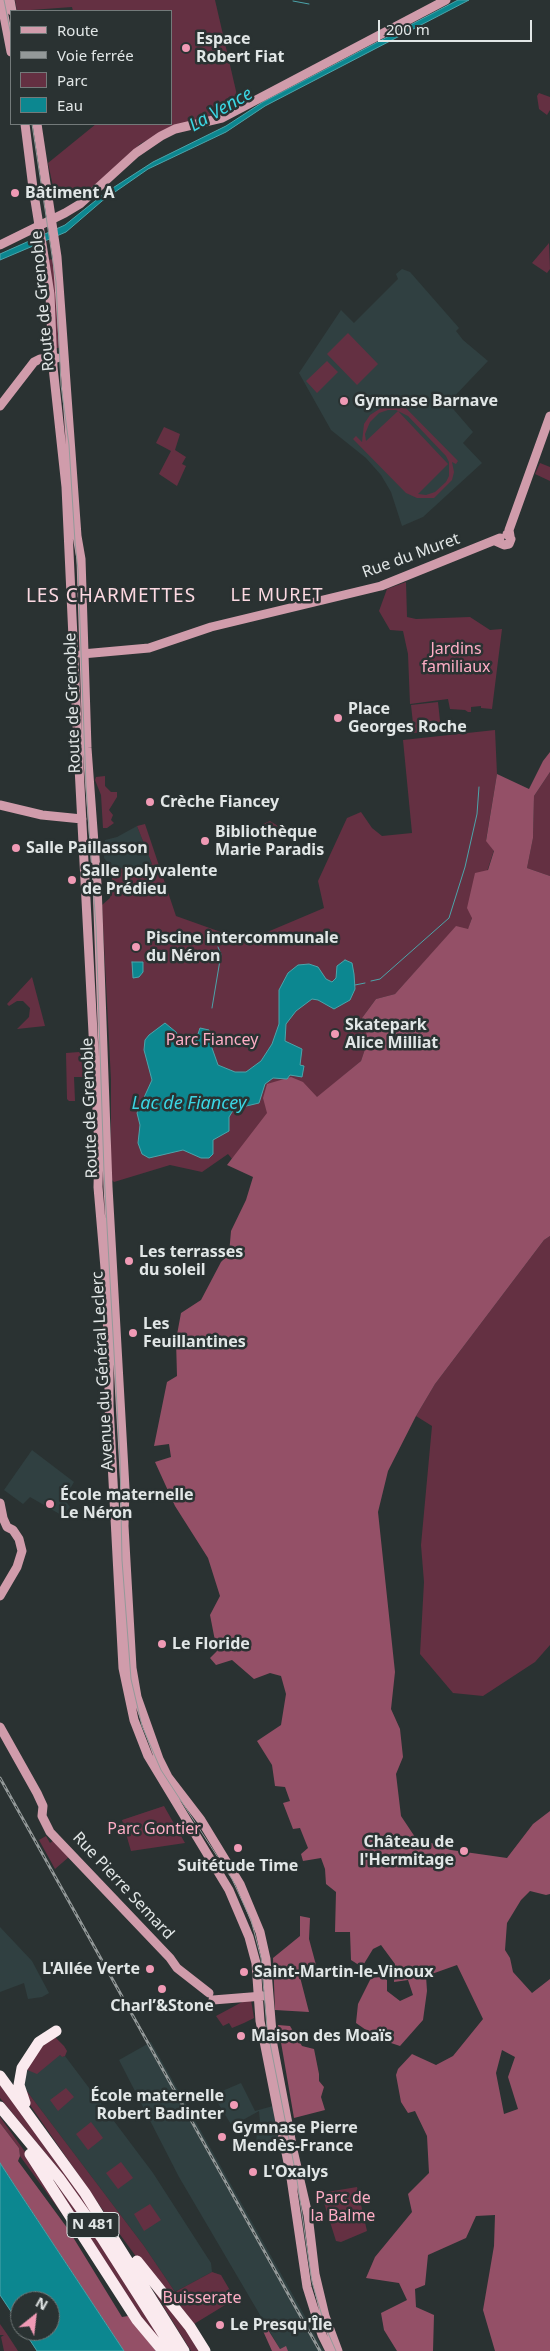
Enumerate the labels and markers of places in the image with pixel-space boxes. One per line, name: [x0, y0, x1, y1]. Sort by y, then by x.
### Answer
place label: Espace Robert Fiat: [196, 29, 285, 67]
marker: Espace Robert Fiat: [180, 42, 192, 54]
place label: Bâtiment A: [25, 183, 115, 203]
marker: Bâtiment A: [9, 187, 21, 199]
place label: Gymnase Barnave: [354, 391, 498, 411]
marker: Gymnase Barnave: [338, 395, 350, 407]
place label: Place Georges Roche: [348, 699, 467, 737]
marker: Place Georges Roche: [332, 712, 344, 724]
place label: Crèche Fiancey: [160, 792, 279, 812]
marker: Crèche Fiancey: [144, 796, 156, 808]
place label: Bibliothèque Marie Paradis: [215, 822, 324, 860]
marker: Bibliothèque Marie Paradis: [199, 835, 211, 847]
place label: Salle Paillasson: [26, 838, 148, 858]
marker: Salle Paillasson: [10, 842, 22, 854]
place label: Salle polyvalente de Prédieu: [82, 861, 218, 899]
marker: Salle polyvalente de Prédieu: [66, 874, 78, 886]
place label: Piscine intercommunale du Néron: [146, 928, 339, 966]
marker: Piscine intercommunale du Néron: [130, 941, 142, 953]
place label: Skatepark Alice Milliat: [345, 1015, 438, 1053]
marker: Skatepark Alice Milliat: [329, 1028, 341, 1040]
place label: Les terrasses du soleil: [139, 1242, 243, 1280]
marker: Les terrasses du soleil: [123, 1255, 135, 1267]
place label: Les Feuillantines: [143, 1314, 246, 1352]
marker: Les Feuillantines: [127, 1327, 139, 1339]
place label: École maternelle Le Néron: [60, 1485, 194, 1523]
marker: École maternelle Le Néron: [44, 1498, 56, 1510]
place label: Le Floride: [172, 1634, 250, 1654]
marker: Le Floride: [156, 1638, 168, 1650]
place label: Château de l'Hermitage: [359, 1832, 454, 1870]
marker: Suitétude Time: [232, 1842, 244, 1854]
marker: Château de l'Hermitage: [458, 1845, 470, 1857]
place label: Suitétude Time: [178, 1856, 298, 1876]
place label: L'Allée Verte: [42, 1959, 140, 1979]
place label: Saint-Martin-le-Vinoux: [254, 1962, 433, 1982]
marker: L'Allée Verte: [144, 1963, 156, 1975]
marker: Saint-Martin-le-Vinoux: [238, 1966, 250, 1978]
marker: Charl’&Stone: [156, 1983, 168, 1995]
place label: Charl’&Stone: [110, 1996, 214, 2016]
place label: Maison des Moaïs: [251, 2026, 392, 2046]
marker: Maison des Moaïs: [235, 2030, 247, 2042]
place label: École maternelle Robert Badinter: [90, 2086, 224, 2124]
marker: École maternelle Robert Badinter: [228, 2099, 240, 2111]
place label: Gymnase Pierre Mendès-France: [232, 2118, 358, 2156]
marker: Gymnase Pierre Mendès-France: [216, 2131, 228, 2143]
place label: L'Oxalys: [263, 2162, 328, 2182]
marker: L'Oxalys: [247, 2166, 259, 2178]
place label: Le Presqu'Île: [230, 2315, 332, 2335]
marker: Le Presqu'Île: [214, 2319, 226, 2331]

